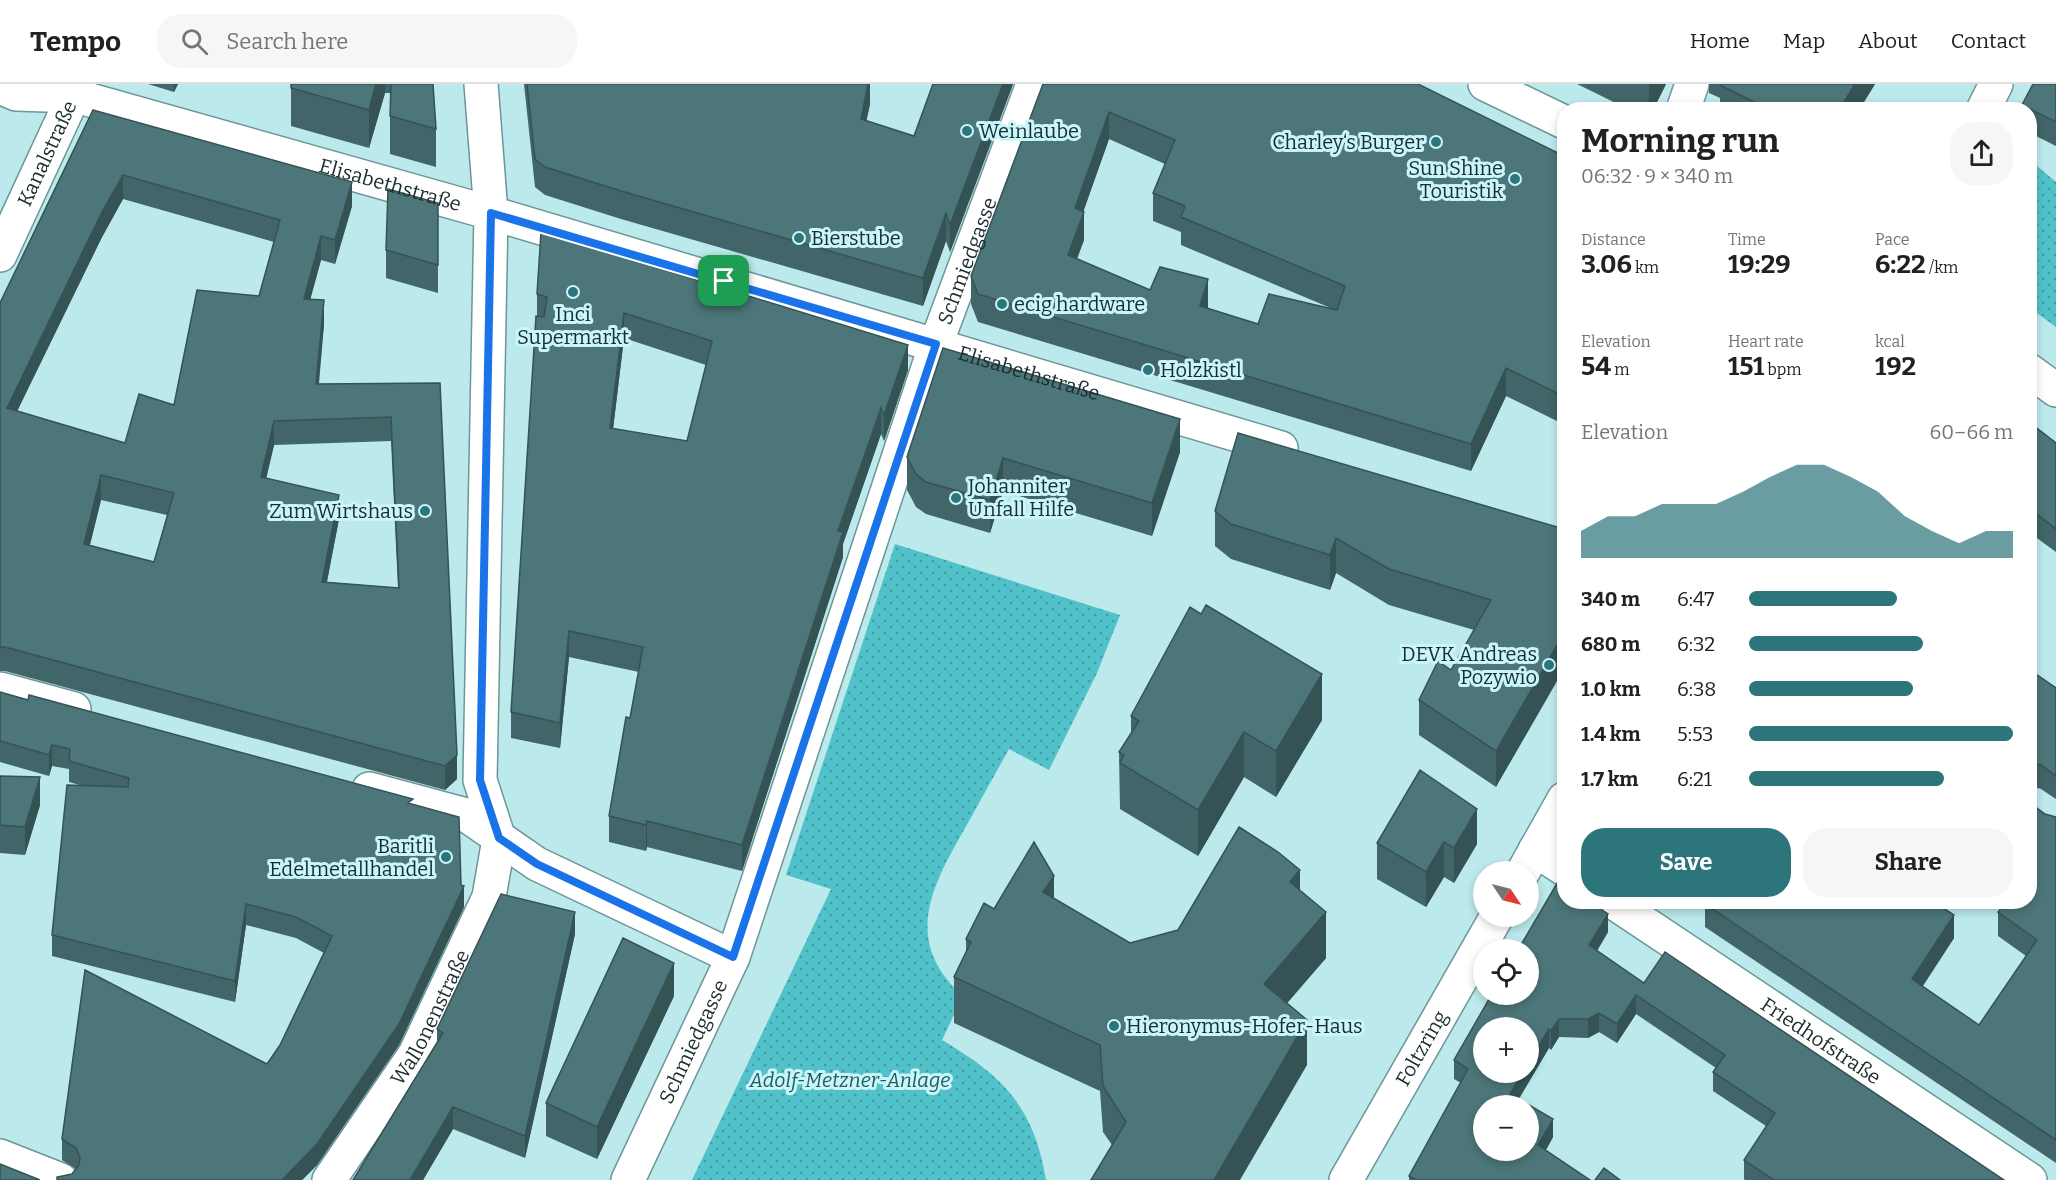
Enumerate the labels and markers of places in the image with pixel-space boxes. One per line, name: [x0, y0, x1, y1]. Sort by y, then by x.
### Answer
place label: Weinlaube: [979, 119, 1079, 143]
marker: Weinlaube: [960, 124, 974, 138]
place label: Charley‘s Burger: [1272, 130, 1424, 154]
marker: Charley‘s Burger: [1429, 135, 1443, 149]
place label: Sun Shine Touristik: [1408, 156, 1504, 203]
marker: Sun Shine Touristik: [1508, 172, 1522, 186]
place label: Bierstube: [811, 226, 901, 250]
marker: Bierstube: [792, 231, 806, 245]
pin: [698, 255, 749, 306]
marker: Inci Supermarkt: [566, 285, 580, 299]
place label: ecig hardware: [1014, 292, 1145, 316]
marker: ecig hardware: [995, 297, 1009, 311]
place label: Inci Supermarkt: [517, 302, 629, 349]
place label: Holzkistl: [1160, 358, 1242, 382]
marker: Holzkistl: [1141, 363, 1155, 377]
place label: Johanniter Unfall Hilfe: [967, 474, 1074, 521]
marker: Johanniter Unfall Hilfe: [949, 491, 963, 505]
place label: Zum Wirtshaus: [269, 499, 413, 523]
marker: Zum Wirtshaus: [418, 504, 432, 518]
place label: DEVK Andreas Pozywio: [1401, 642, 1537, 689]
marker: DEVK Andreas Pozywio: [1542, 658, 1556, 672]
place label: Baritli Edelmetallhandel: [269, 834, 434, 881]
marker: Baritli Edelmetallhandel: [439, 850, 453, 864]
place label: Hieronymus-Hofer-Haus: [1126, 1014, 1363, 1038]
marker: Hieronymus-Hofer-Haus: [1107, 1019, 1121, 1033]

